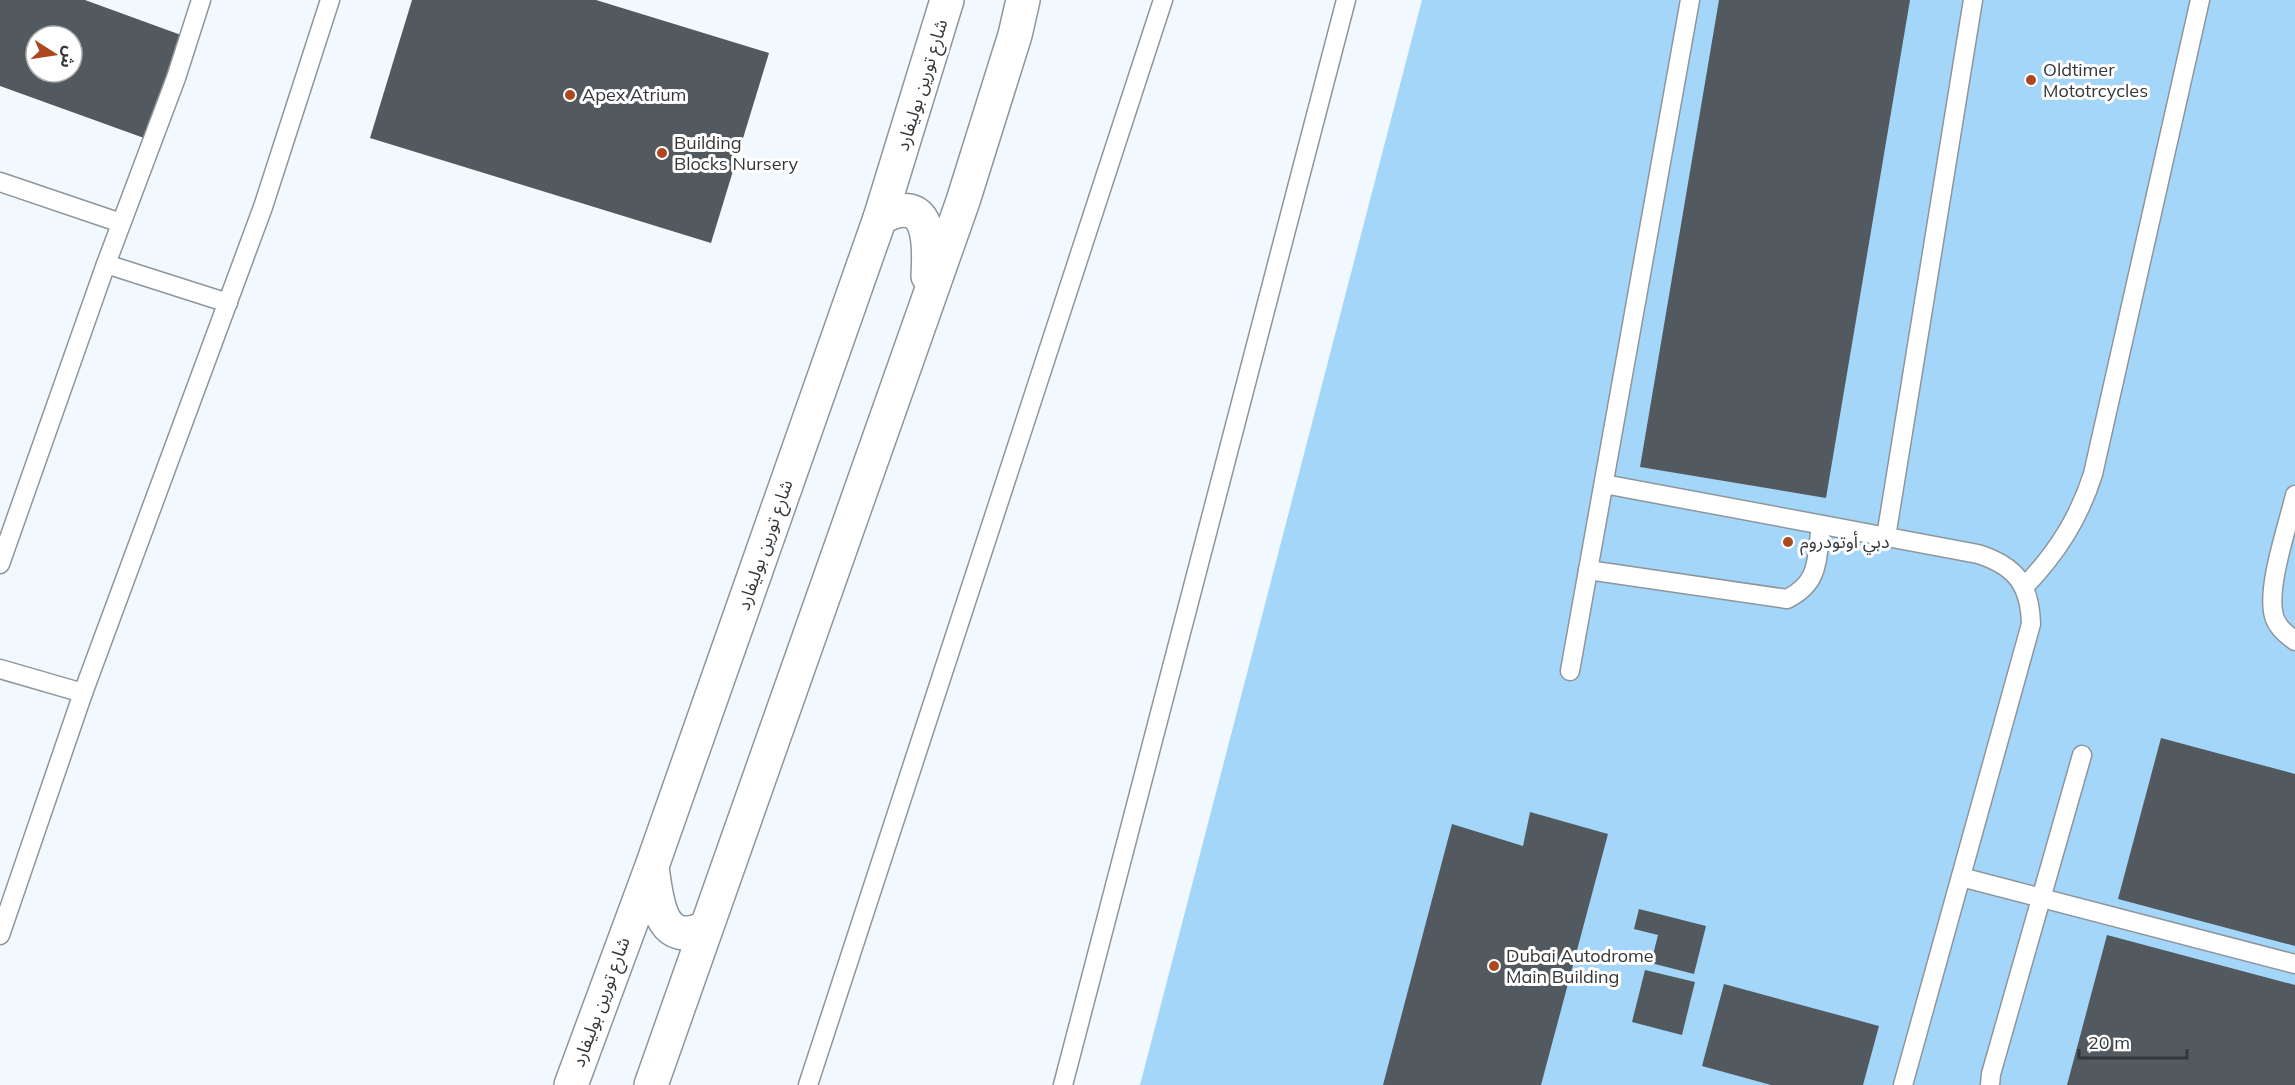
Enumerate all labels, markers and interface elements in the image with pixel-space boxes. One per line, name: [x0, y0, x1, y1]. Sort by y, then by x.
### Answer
street label: شارع تورين بوليفارد: [891, 16, 955, 154]
north arrow: [24, 24, 84, 84]
text: ش: [57, 44, 81, 70]
place label: Oldtimer Mototrcycles: [2043, 58, 2148, 102]
marker: Oldtimer Mototrcycles: [2024, 73, 2038, 87]
place label: Apex Atrium: [582, 83, 686, 106]
marker: Apex Atrium: [563, 88, 577, 102]
place label: Building Blocks Nursery: [674, 131, 799, 175]
marker: Building Blocks Nursery: [655, 146, 669, 160]
street label: شارع تورين بوليفارد: [731, 477, 800, 614]
place label: دبي أوتودروم: [1800, 530, 1889, 556]
marker: دبي أوتودروم: [1781, 535, 1795, 549]
street label: شارع تورين بوليفارد: [566, 934, 637, 1071]
place label: Dubai Autodrome Main Building: [1506, 944, 1654, 988]
marker: Dubai Autodrome Main Building: [1487, 959, 1501, 973]
scale bar: [2079, 1022, 2187, 1060]
text: 20 m: [2088, 1031, 2130, 1054]

